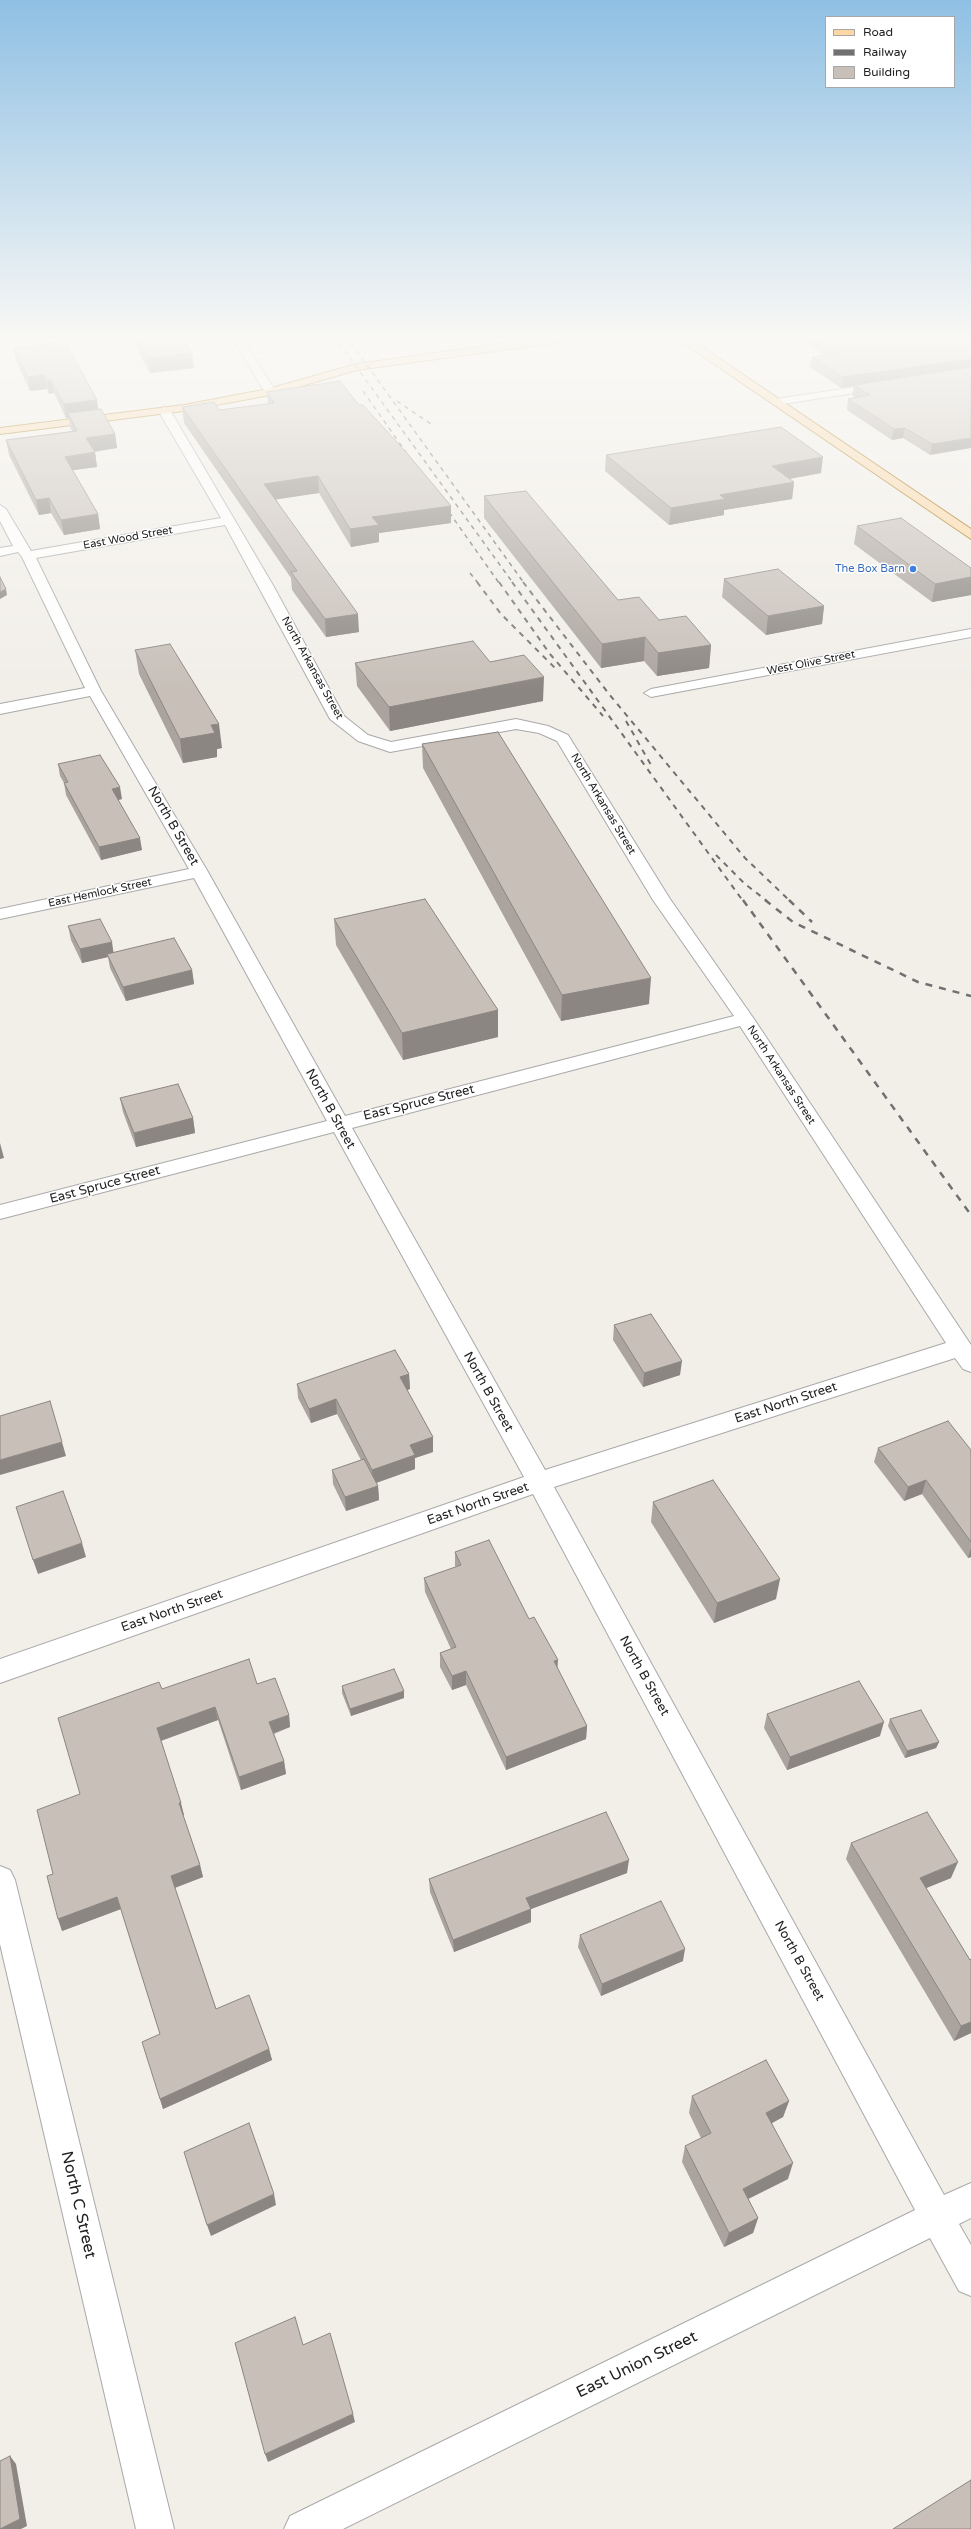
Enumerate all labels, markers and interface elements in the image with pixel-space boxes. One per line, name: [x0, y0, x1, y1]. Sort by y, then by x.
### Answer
legend: [825, 16, 955, 88]
text: Road: [863, 25, 893, 39]
text: Railway: [863, 45, 907, 59]
text: Building: [863, 65, 910, 79]
street label: East Wood Street: [82, 524, 174, 552]
place label: The Box Barn: [835, 562, 905, 576]
marker: The Box Barn: [908, 564, 918, 574]
street label: North Arkansas Street: [278, 614, 346, 722]
street label: West Olive Street: [766, 648, 856, 678]
street label: North Arkansas Street: [568, 751, 638, 857]
street label: North B Street: [144, 784, 202, 868]
street label: East Hemlock Street: [47, 876, 153, 910]
street label: North Arkansas Street: [744, 1023, 818, 1127]
street label: North B Street: [302, 1066, 358, 1152]
street label: East Spruce Street: [362, 1082, 476, 1124]
street label: East Spruce Street: [48, 1163, 162, 1207]
street label: North B Street: [460, 1349, 516, 1435]
street label: East North Street: [733, 1379, 839, 1427]
street label: East North Street: [425, 1479, 531, 1529]
street label: East North Street: [119, 1586, 225, 1636]
street label: North B Street: [616, 1633, 672, 1719]
street label: North B Street: [771, 1918, 827, 2004]
street label: North C Street: [56, 2149, 100, 2261]
street label: East Union Street: [574, 2327, 700, 2403]

